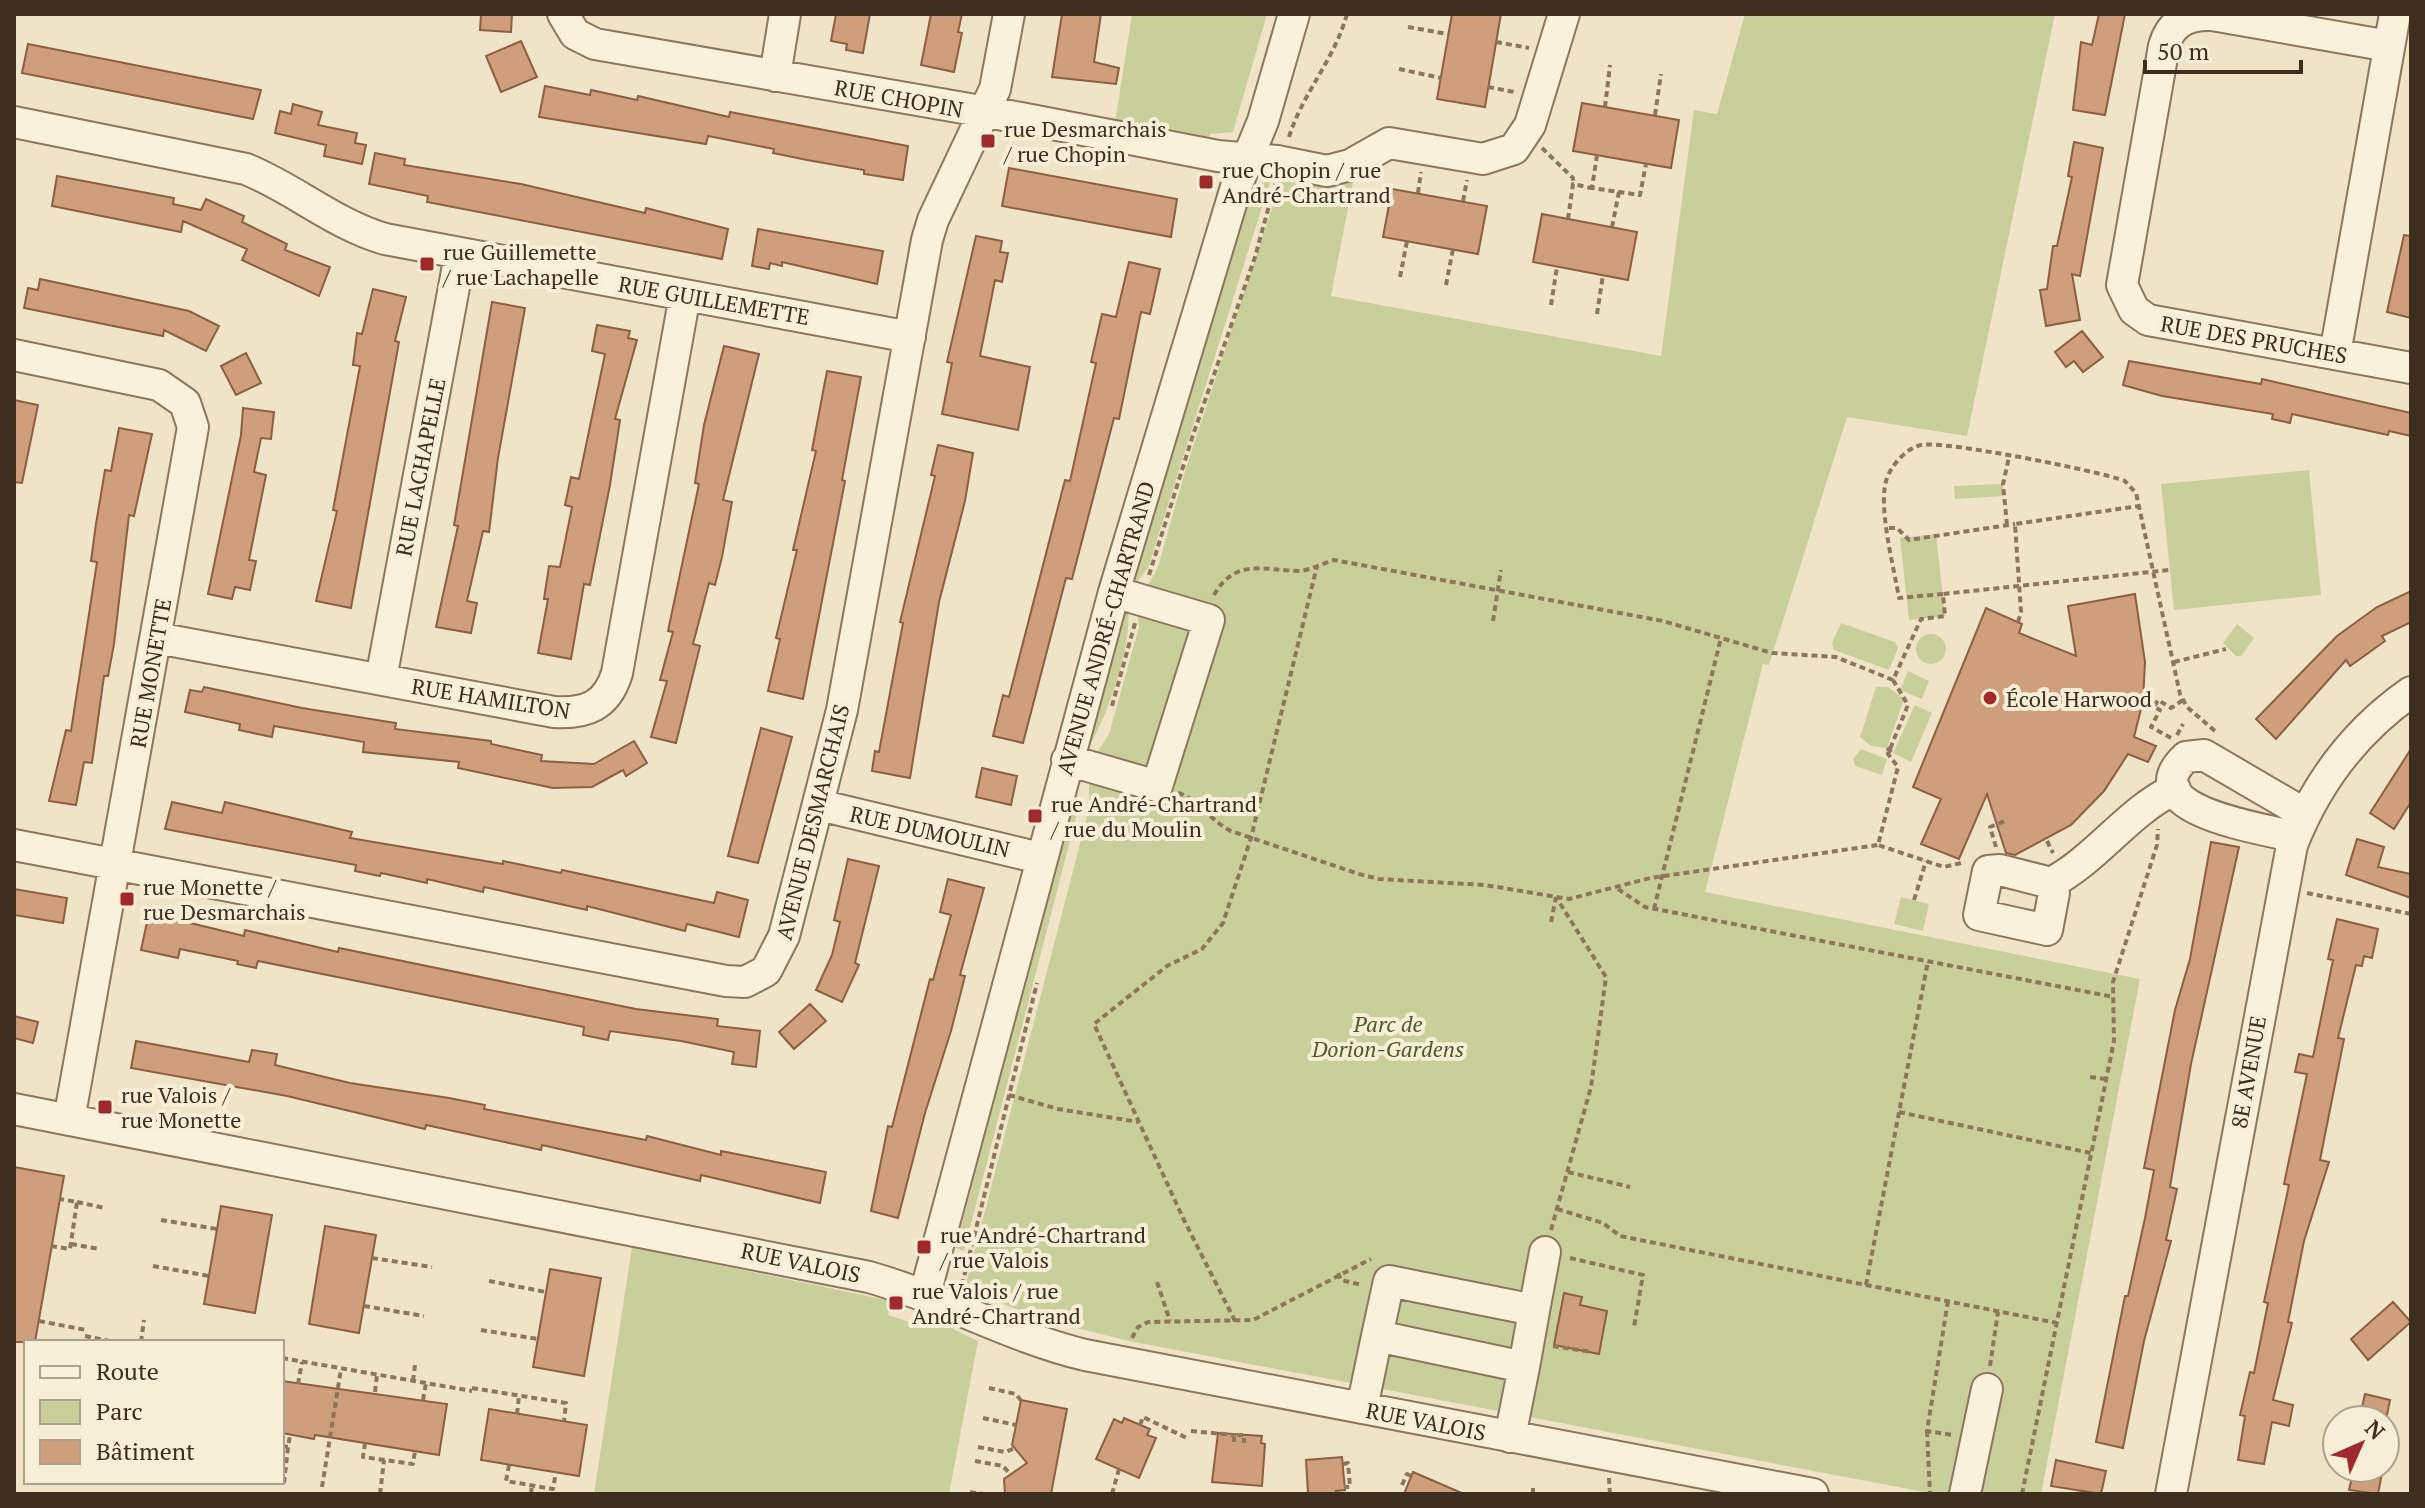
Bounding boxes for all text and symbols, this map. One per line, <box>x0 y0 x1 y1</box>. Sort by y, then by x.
scale bar <box>2145 24 2301 74</box>
text: 50 m <box>2157 35 2209 67</box>
street label: RUE CHOPIN <box>832 72 966 124</box>
place label: rue Desmarchais / rue Chopin <box>1003 114 1167 168</box>
marker: rue Desmarchais / rue Chopin <box>979 132 997 150</box>
place label: rue Chopin / rue André-Chartrand <box>1222 155 1391 209</box>
marker: rue Chopin / rue André-Chartrand <box>1197 173 1215 191</box>
place label: rue Guillemette / rue Lachapelle <box>442 237 599 291</box>
marker: rue Guillemette / rue Lachapelle <box>418 255 436 273</box>
street label: RUE GUILLEMETTE <box>616 269 812 331</box>
street label: RUE DES PRUCHES <box>2158 308 2350 370</box>
street label: RUE LACHAPELLE <box>389 375 451 559</box>
street label: AVENUE ANDRÉ-CHARTRAND <box>1049 478 1161 778</box>
street label: RUE MONETTE <box>123 596 177 750</box>
street label: RUE HAMILTON <box>410 671 572 725</box>
place label: École Harwood <box>2006 684 2152 713</box>
marker: École Harwood <box>1981 689 1999 707</box>
street label: AVENUE DESMARCHAIS <box>769 701 855 943</box>
place label: rue André-Chartrand / rue du Moulin <box>1050 789 1257 843</box>
street label: RUE DUMOULIN <box>847 798 1013 864</box>
marker: rue André-Chartrand / rue du Moulin <box>1026 807 1044 825</box>
place label: rue Monette / rue Desmarchais <box>143 872 306 926</box>
marker: rue Monette / rue Desmarchais <box>118 890 136 908</box>
park label: Parc de Dorion-Gardens <box>1311 1009 1464 1063</box>
street label: 8E AVENUE <box>2224 1013 2272 1131</box>
place label: rue Valois / rue Monette <box>121 1080 241 1134</box>
marker: rue Valois / rue Monette <box>96 1098 114 1116</box>
place label: rue André-Chartrand / rue Valois <box>939 1220 1146 1274</box>
street label: RUE VALOIS <box>739 1235 863 1289</box>
marker: rue André-Chartrand / rue Valois <box>915 1238 933 1256</box>
place label: rue Valois / rue André-Chartrand <box>912 1276 1081 1330</box>
marker: rue Valois / rue André-Chartrand <box>887 1294 905 1312</box>
legend <box>24 1340 284 1484</box>
text: Route <box>96 1355 159 1387</box>
text: Parc <box>96 1395 143 1427</box>
street label: RUE VALOIS <box>1364 1395 1488 1447</box>
north arrow <box>2321 1404 2401 1484</box>
text: N <box>2359 1413 2392 1446</box>
text: Bâtiment <box>96 1435 195 1467</box>

